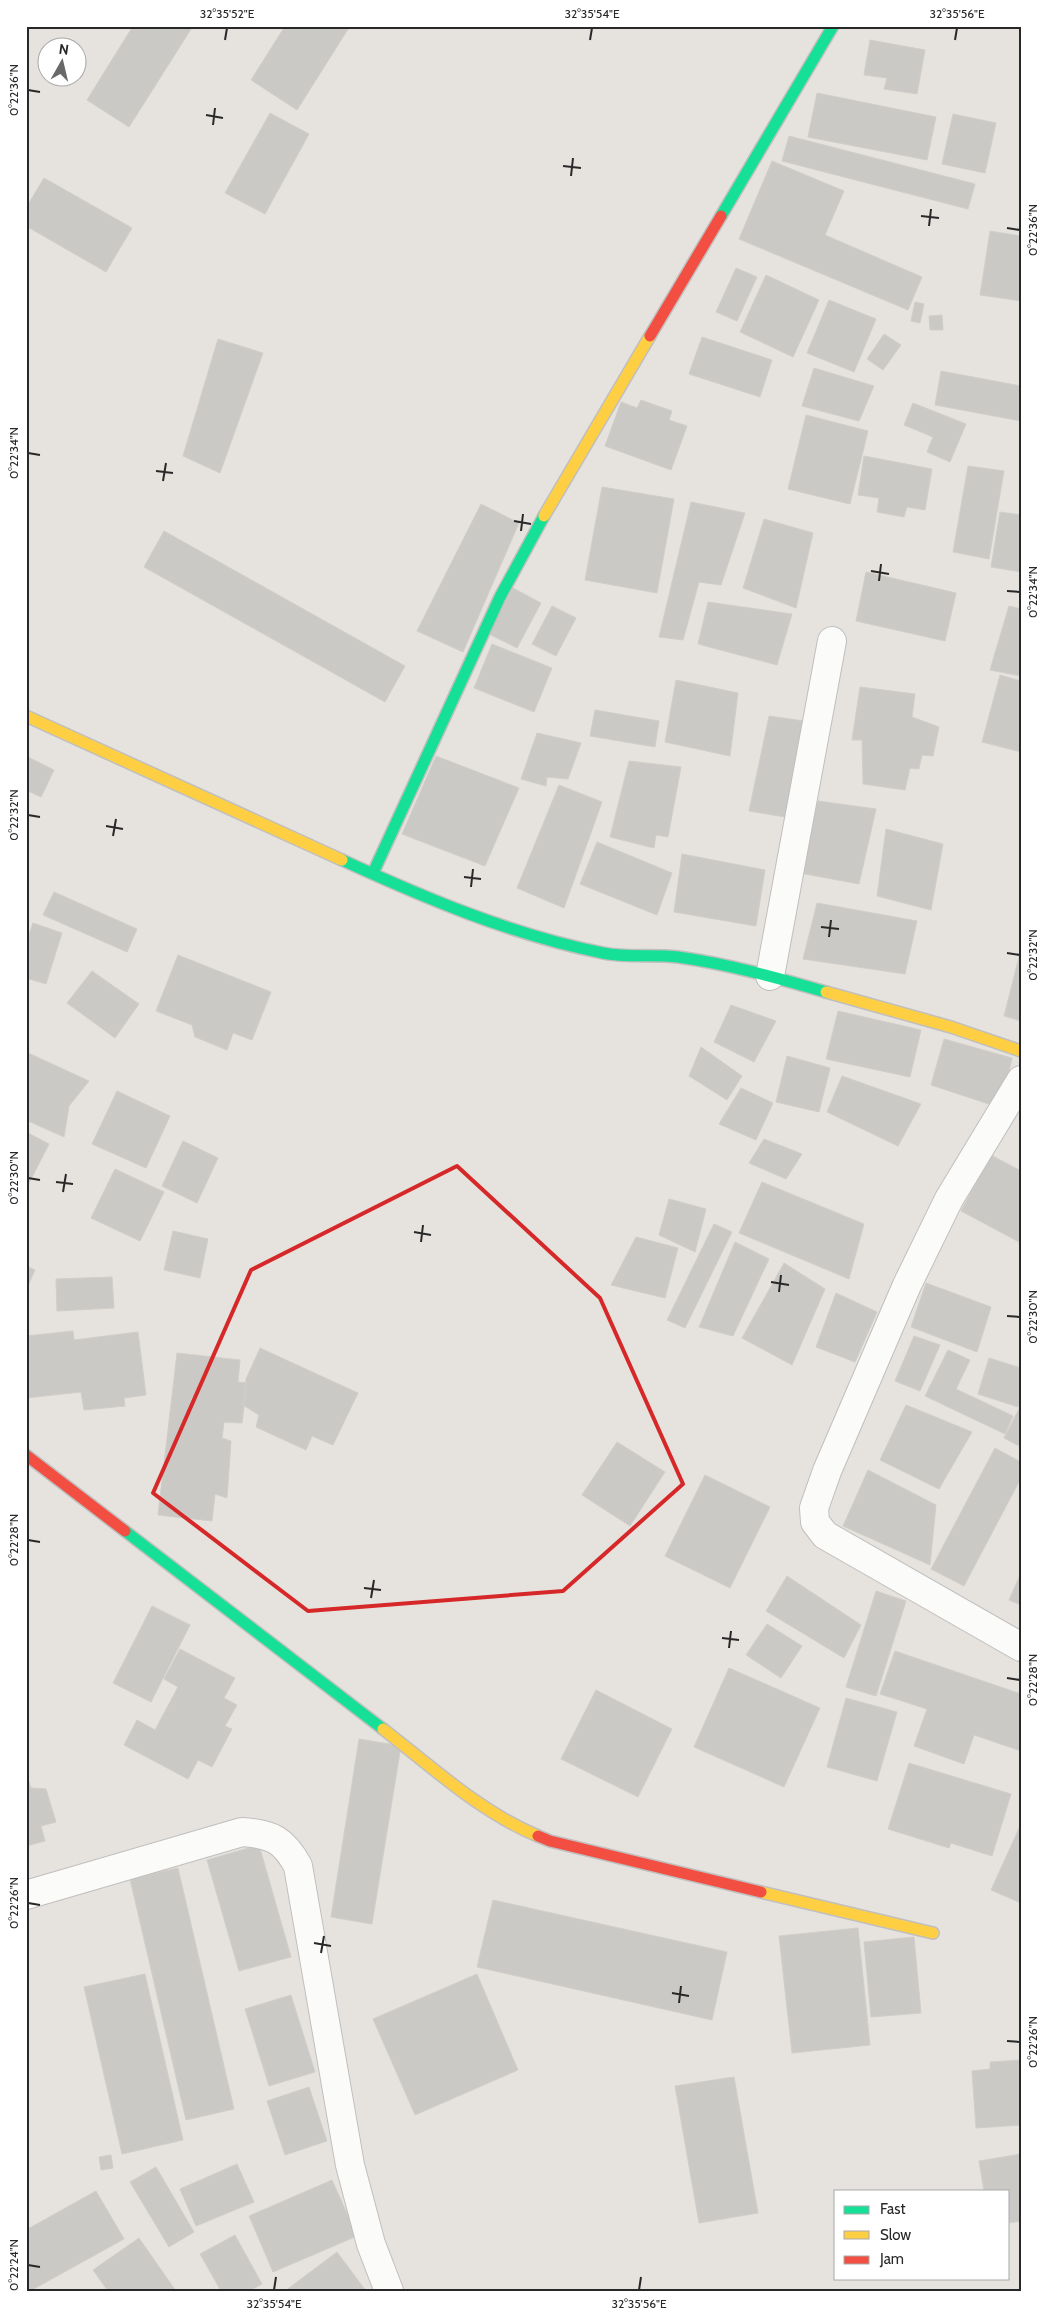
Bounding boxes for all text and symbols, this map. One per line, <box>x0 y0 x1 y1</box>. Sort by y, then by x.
text: 32°35'52"E <box>200 6 255 21</box>
text: 32°35'54"E <box>564 6 620 21</box>
text: 32°35'56"E <box>929 6 985 21</box>
north arrow <box>38 38 88 88</box>
text: N <box>58 40 70 59</box>
text: 0°22'36"N <box>6 64 21 116</box>
text: 0°22'36"N <box>1025 204 1040 256</box>
text: 0°22'34"N <box>6 427 21 479</box>
text: 0°22'34"N <box>1025 566 1040 618</box>
text: 0°22'32"N <box>6 789 21 841</box>
text: 0°22'32"N <box>1025 929 1040 981</box>
text: 0°22'30"N <box>6 1151 21 1205</box>
text: 0°22'30"N <box>1025 1290 1040 1344</box>
text: 0°22'28"N <box>6 1514 21 1566</box>
text: 0°22'28"N <box>1025 1654 1040 1706</box>
text: 0°22'26"N <box>6 1877 21 1929</box>
text: 0°22'26"N <box>1025 2016 1040 2068</box>
legend <box>834 2190 1010 2280</box>
text: Fast <box>880 2200 905 2218</box>
text: Slow <box>880 2226 911 2244</box>
text: 0°22'24"N <box>6 2239 21 2291</box>
text: Jam <box>879 2250 904 2268</box>
text: 32°35'54"E <box>246 2296 302 2311</box>
text: 32°35'56"E <box>611 2296 667 2311</box>

